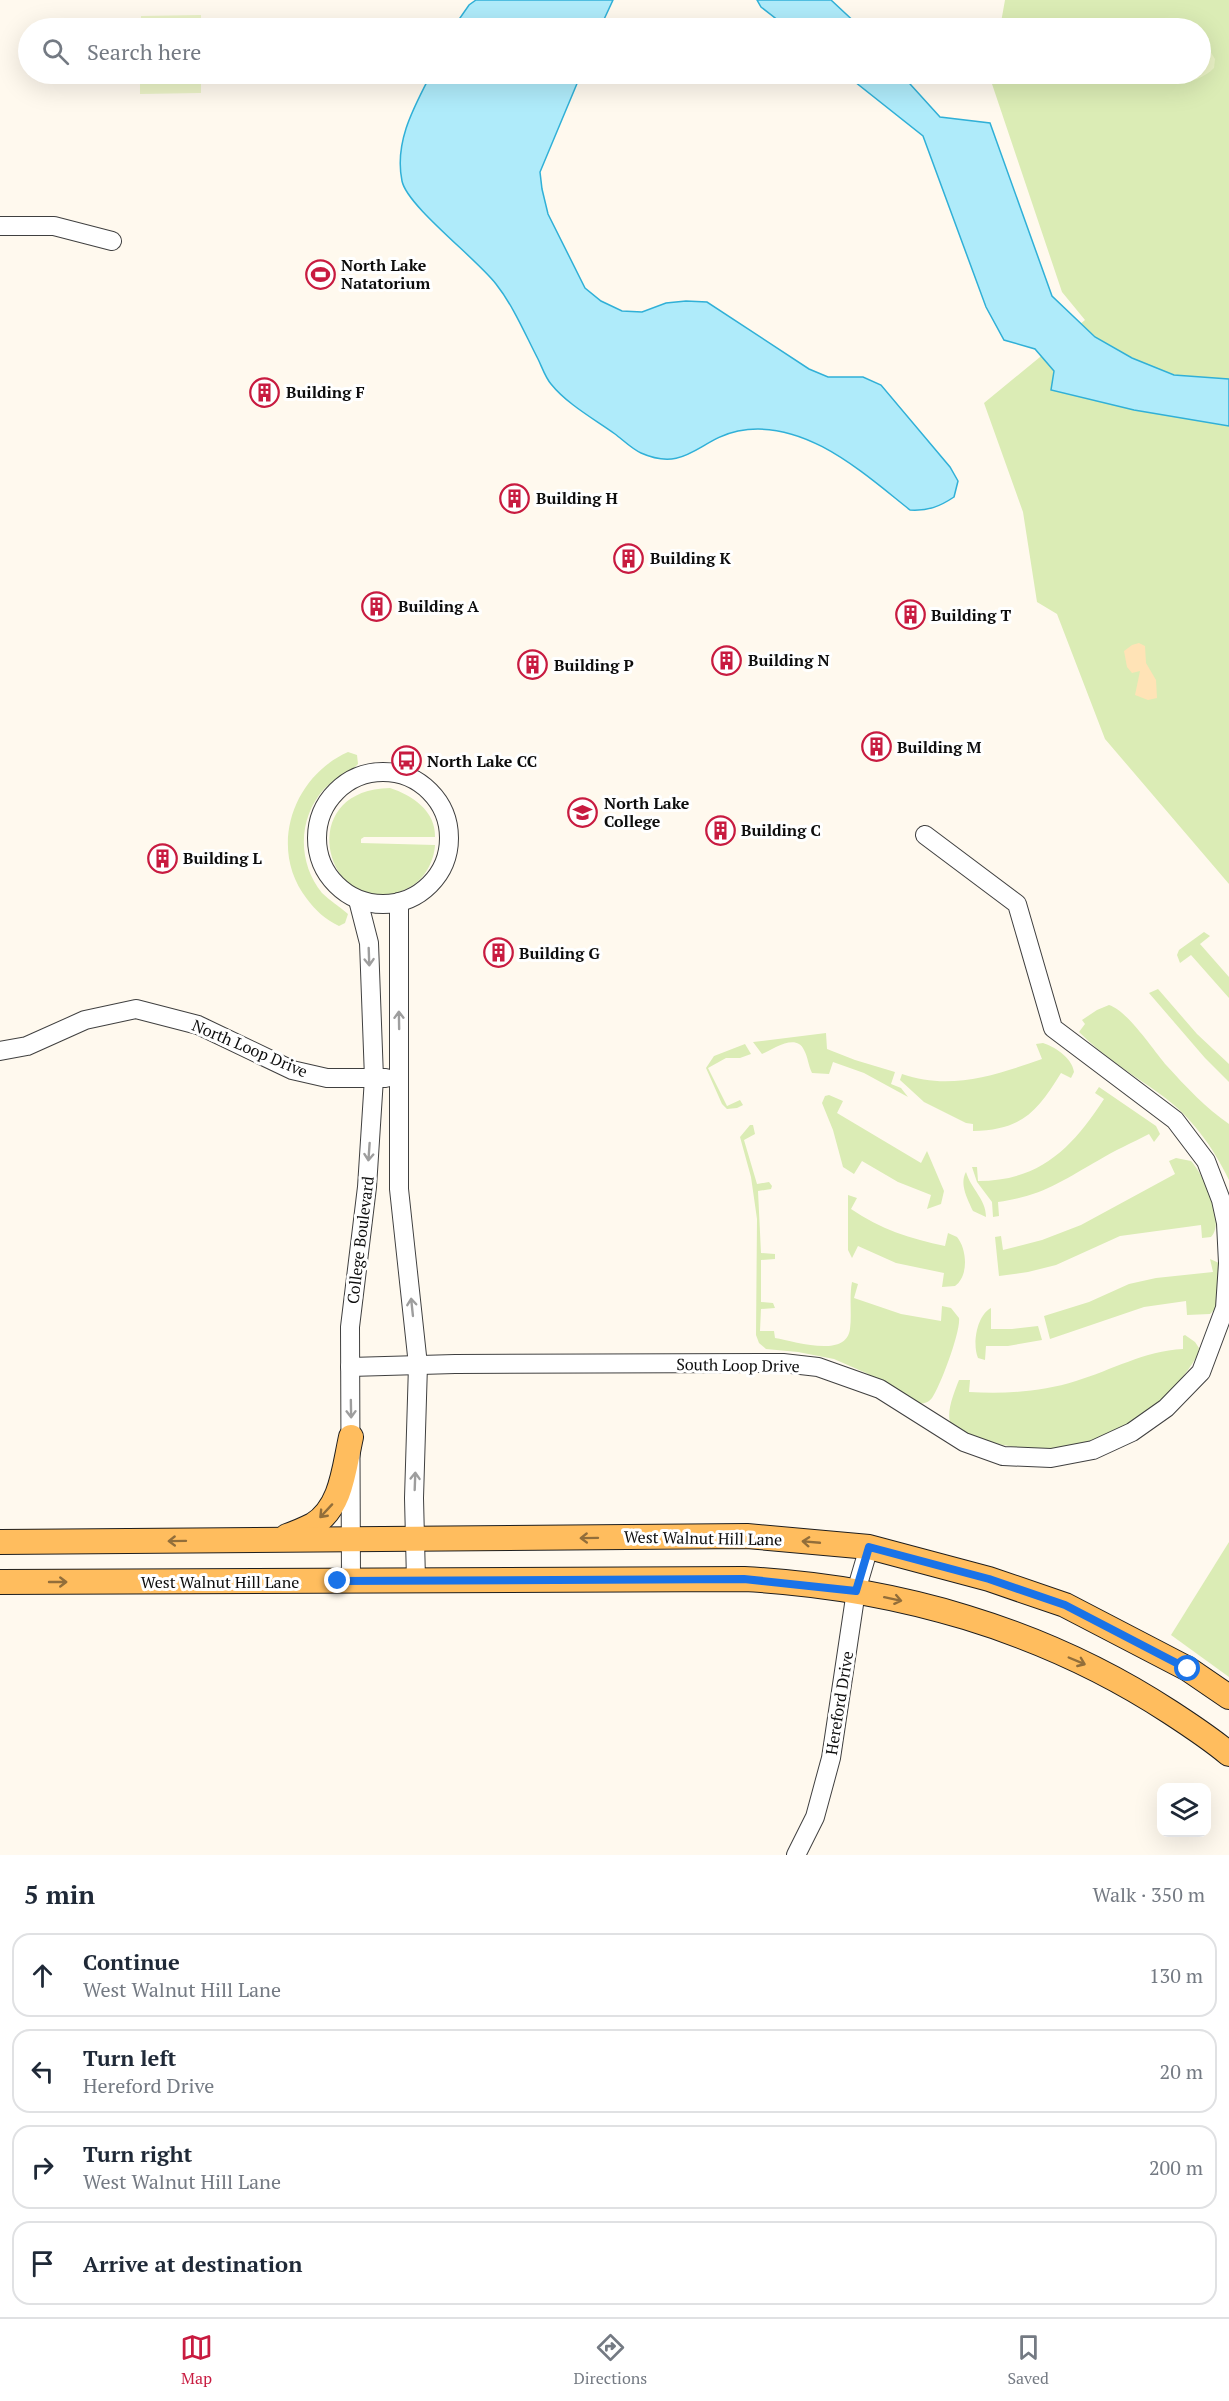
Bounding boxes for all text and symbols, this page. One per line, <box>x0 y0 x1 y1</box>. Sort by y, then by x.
search box <box>18 18 1211 84</box>
icon: search <box>39 35 72 68</box>
text: Search here <box>87 37 201 66</box>
place label: North Lake Natatorium <box>341 254 430 294</box>
sports icon: North Lake Natatorium <box>304 258 336 290</box>
building icon: Building F <box>249 376 281 408</box>
place label: Building F <box>286 381 365 403</box>
building icon: Building H <box>499 482 531 514</box>
place label: Building H <box>536 487 618 509</box>
building icon: Building K <box>613 542 645 574</box>
place label: Building K <box>650 547 732 569</box>
building icon: Building A <box>361 590 393 622</box>
place label: Building A <box>398 595 479 617</box>
building icon: Building T <box>894 599 926 631</box>
place label: Building T <box>931 604 1012 626</box>
building icon: Building N <box>711 644 743 676</box>
building icon: Building P <box>517 649 549 681</box>
place label: Building N <box>748 649 830 671</box>
place label: Building P <box>554 654 634 676</box>
building icon: Building M <box>860 731 892 763</box>
place label: Building M <box>897 736 982 758</box>
bus stop icon: North Lake CC <box>390 745 422 777</box>
place label: North Lake CC <box>427 750 537 772</box>
place label: North Lake College <box>604 792 690 832</box>
school or university icon: North Lake College <box>567 796 599 828</box>
building icon: Building C <box>704 814 736 846</box>
place label: Building C <box>741 819 821 841</box>
building icon: Building L <box>146 842 178 874</box>
place label: Building L <box>183 847 263 869</box>
building icon: Building G <box>482 937 514 969</box>
place label: Building G <box>519 942 601 964</box>
one-way arrow <box>364 946 375 966</box>
one-way arrow <box>393 1011 405 1031</box>
street label: North Loop Drive <box>189 1014 311 1082</box>
one-way arrow <box>364 1141 375 1161</box>
street label: College Boulevard <box>341 1175 379 1305</box>
one-way arrow <box>406 1298 417 1318</box>
street label: South Loop Drive <box>676 1353 800 1377</box>
one-way arrow <box>345 1398 357 1418</box>
one-way arrow <box>409 1472 421 1492</box>
one-way arrow <box>319 1504 333 1519</box>
street label: West Walnut Hill Lane <box>624 1526 782 1550</box>
one-way arrow <box>579 1532 599 1543</box>
one-way arrow <box>167 1535 187 1546</box>
one-way arrow <box>802 1536 821 1547</box>
route end <box>324 1567 350 1593</box>
street label: West Walnut Hill Lane <box>141 1571 299 1593</box>
one-way arrow <box>48 1576 68 1588</box>
one-way arrow <box>883 1594 902 1605</box>
street label: Hereford Drive <box>820 1649 858 1757</box>
one-way arrow <box>1068 1655 1086 1667</box>
route start <box>1174 1655 1200 1681</box>
map controls <box>1157 1783 1211 1837</box>
button: layers <box>1157 1783 1211 1837</box>
text: 5 min <box>24 1877 95 1911</box>
text: Walk · 350 m <box>1093 1881 1205 1908</box>
text: Continue <box>83 1947 180 1976</box>
icon: ahead <box>26 1959 59 1992</box>
text: 130 m <box>1149 1962 1203 1989</box>
text: West Walnut Hill Lane <box>83 1976 281 2003</box>
text: Turn left <box>83 2043 176 2072</box>
icon: left <box>26 2055 59 2088</box>
text: 20 m <box>1160 2058 1203 2085</box>
text: Hereford Drive <box>83 2072 214 2099</box>
text: Turn right <box>83 2139 192 2168</box>
icon: right <box>26 2151 59 2184</box>
text: 200 m <box>1149 2154 1203 2181</box>
text: West Walnut Hill Lane <box>83 2168 281 2195</box>
icon: arrive <box>26 2247 59 2280</box>
text: Arrive at destination <box>83 2249 302 2278</box>
tab: Map <box>180 2331 213 2389</box>
tab: Directions <box>573 2331 647 2389</box>
tab: Saved <box>1007 2331 1049 2389</box>

